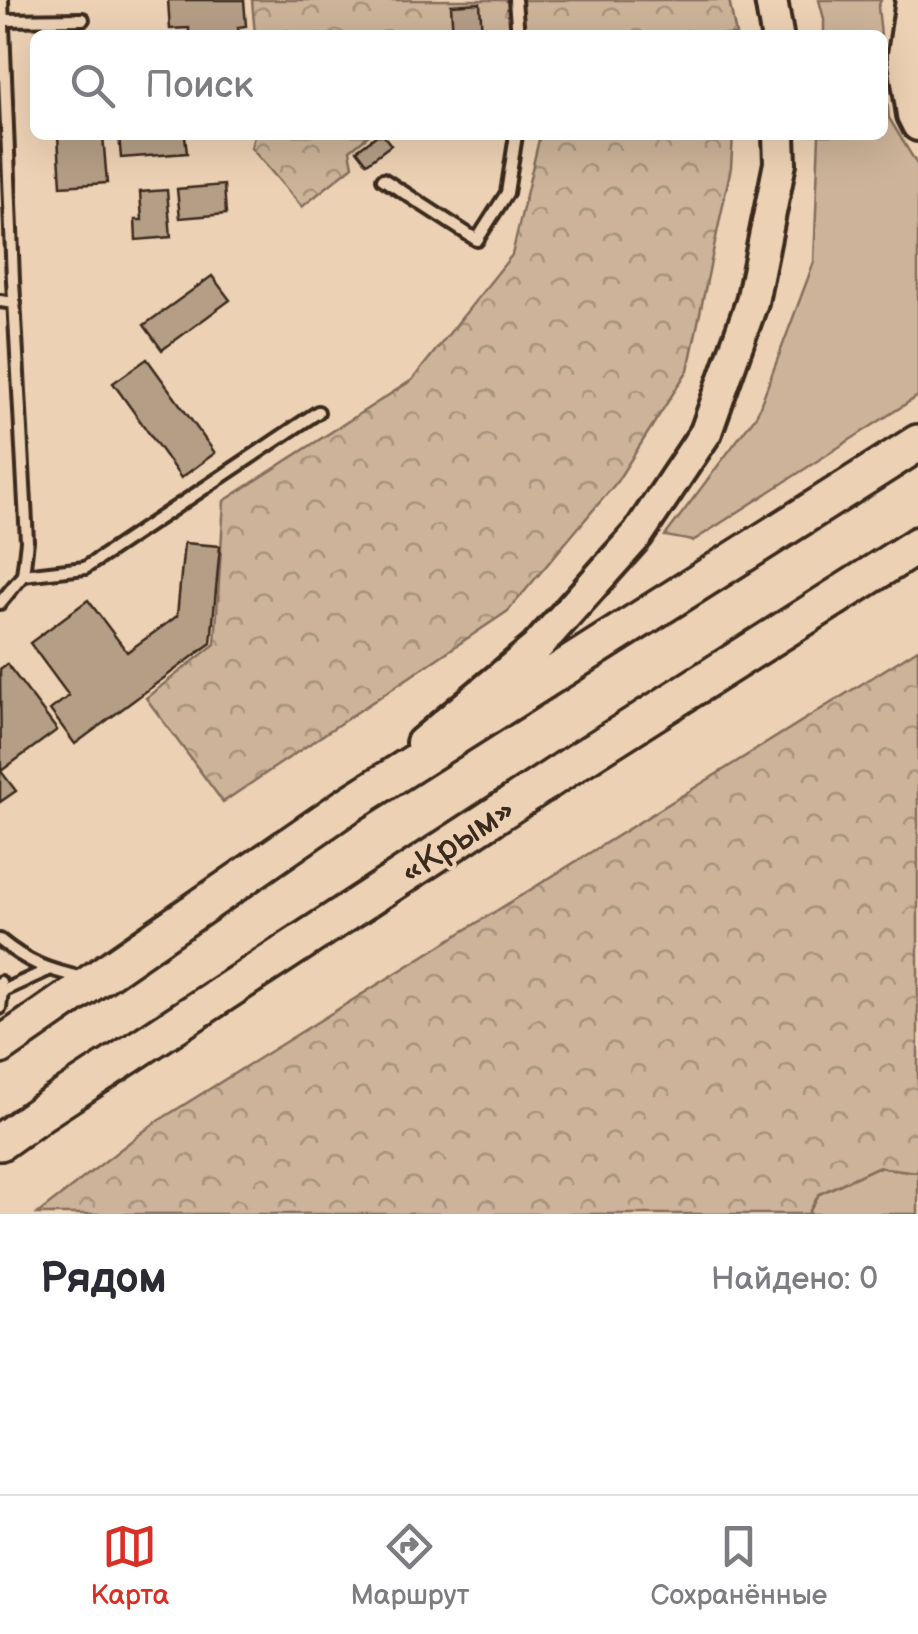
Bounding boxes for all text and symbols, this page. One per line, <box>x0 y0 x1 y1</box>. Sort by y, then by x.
search box <box>30 30 888 140</box>
icon: search <box>65 58 120 113</box>
text: Поиск <box>145 63 253 108</box>
street label: «Крым» <box>392 788 523 894</box>
text: Рядом <box>40 1254 167 1305</box>
text: Найдено: 0 <box>711 1260 878 1299</box>
tab: Карта <box>91 1519 169 1612</box>
tab: Маршрут <box>350 1519 469 1612</box>
tab: Сохранённые <box>651 1519 827 1612</box>

